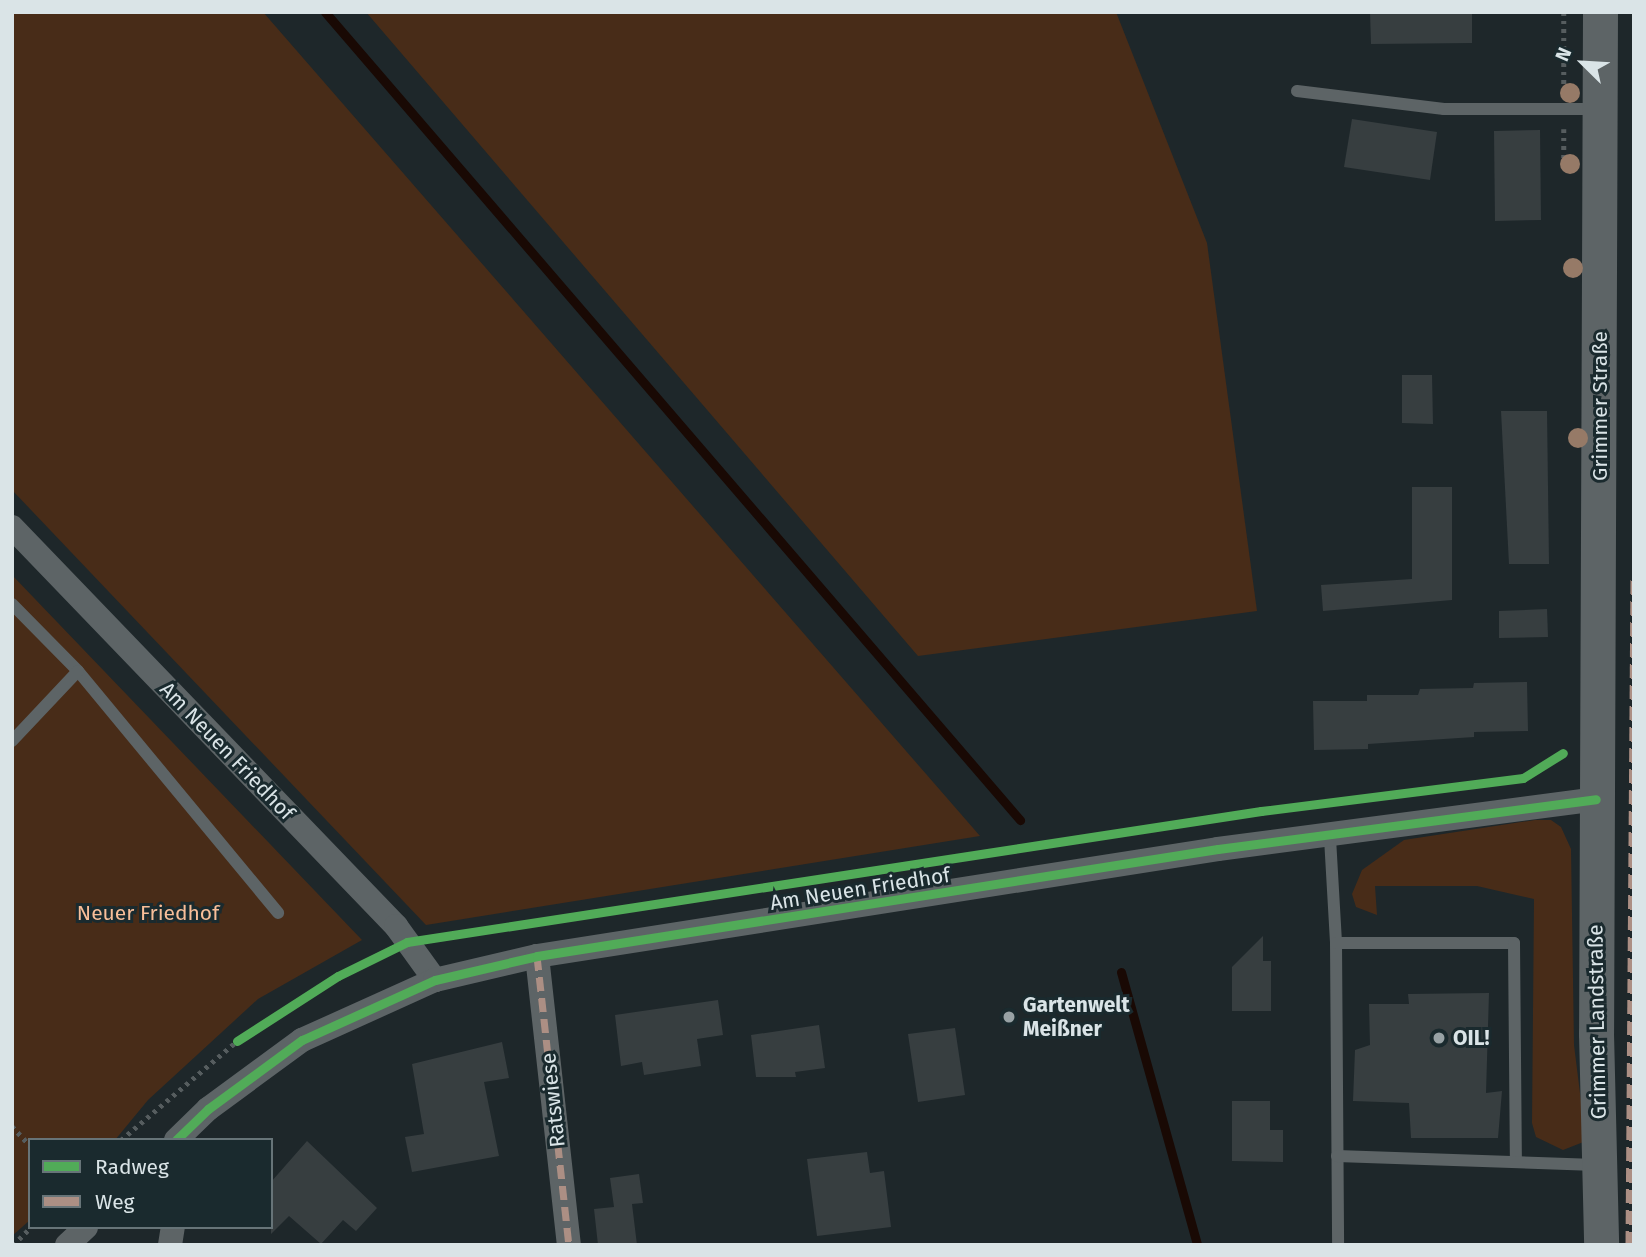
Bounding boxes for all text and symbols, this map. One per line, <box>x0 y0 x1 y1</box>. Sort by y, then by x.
north arrow <box>1548 28 1618 98</box>
text: N <box>1550 44 1576 65</box>
street label: Grimmer Straße <box>1587 331 1613 481</box>
street label: Am Neuen Friedhof <box>155 677 299 825</box>
street label: Am Neuen Friedhof <box>768 862 952 916</box>
park label: Neuer Friedhof <box>77 900 219 926</box>
street label: Grimmer Landstraße <box>1583 924 1611 1120</box>
place label: Gartenwelt Meißner <box>1023 992 1130 1042</box>
marker: Gartenwelt Meißner <box>1001 1009 1017 1025</box>
place label: OIL! <box>1453 1025 1489 1051</box>
marker: OIL! <box>1431 1030 1447 1046</box>
street label: Ratswiese <box>536 1052 570 1148</box>
legend <box>28 1138 273 1229</box>
text: Radweg <box>95 1154 169 1180</box>
text: Weg <box>95 1189 135 1215</box>

